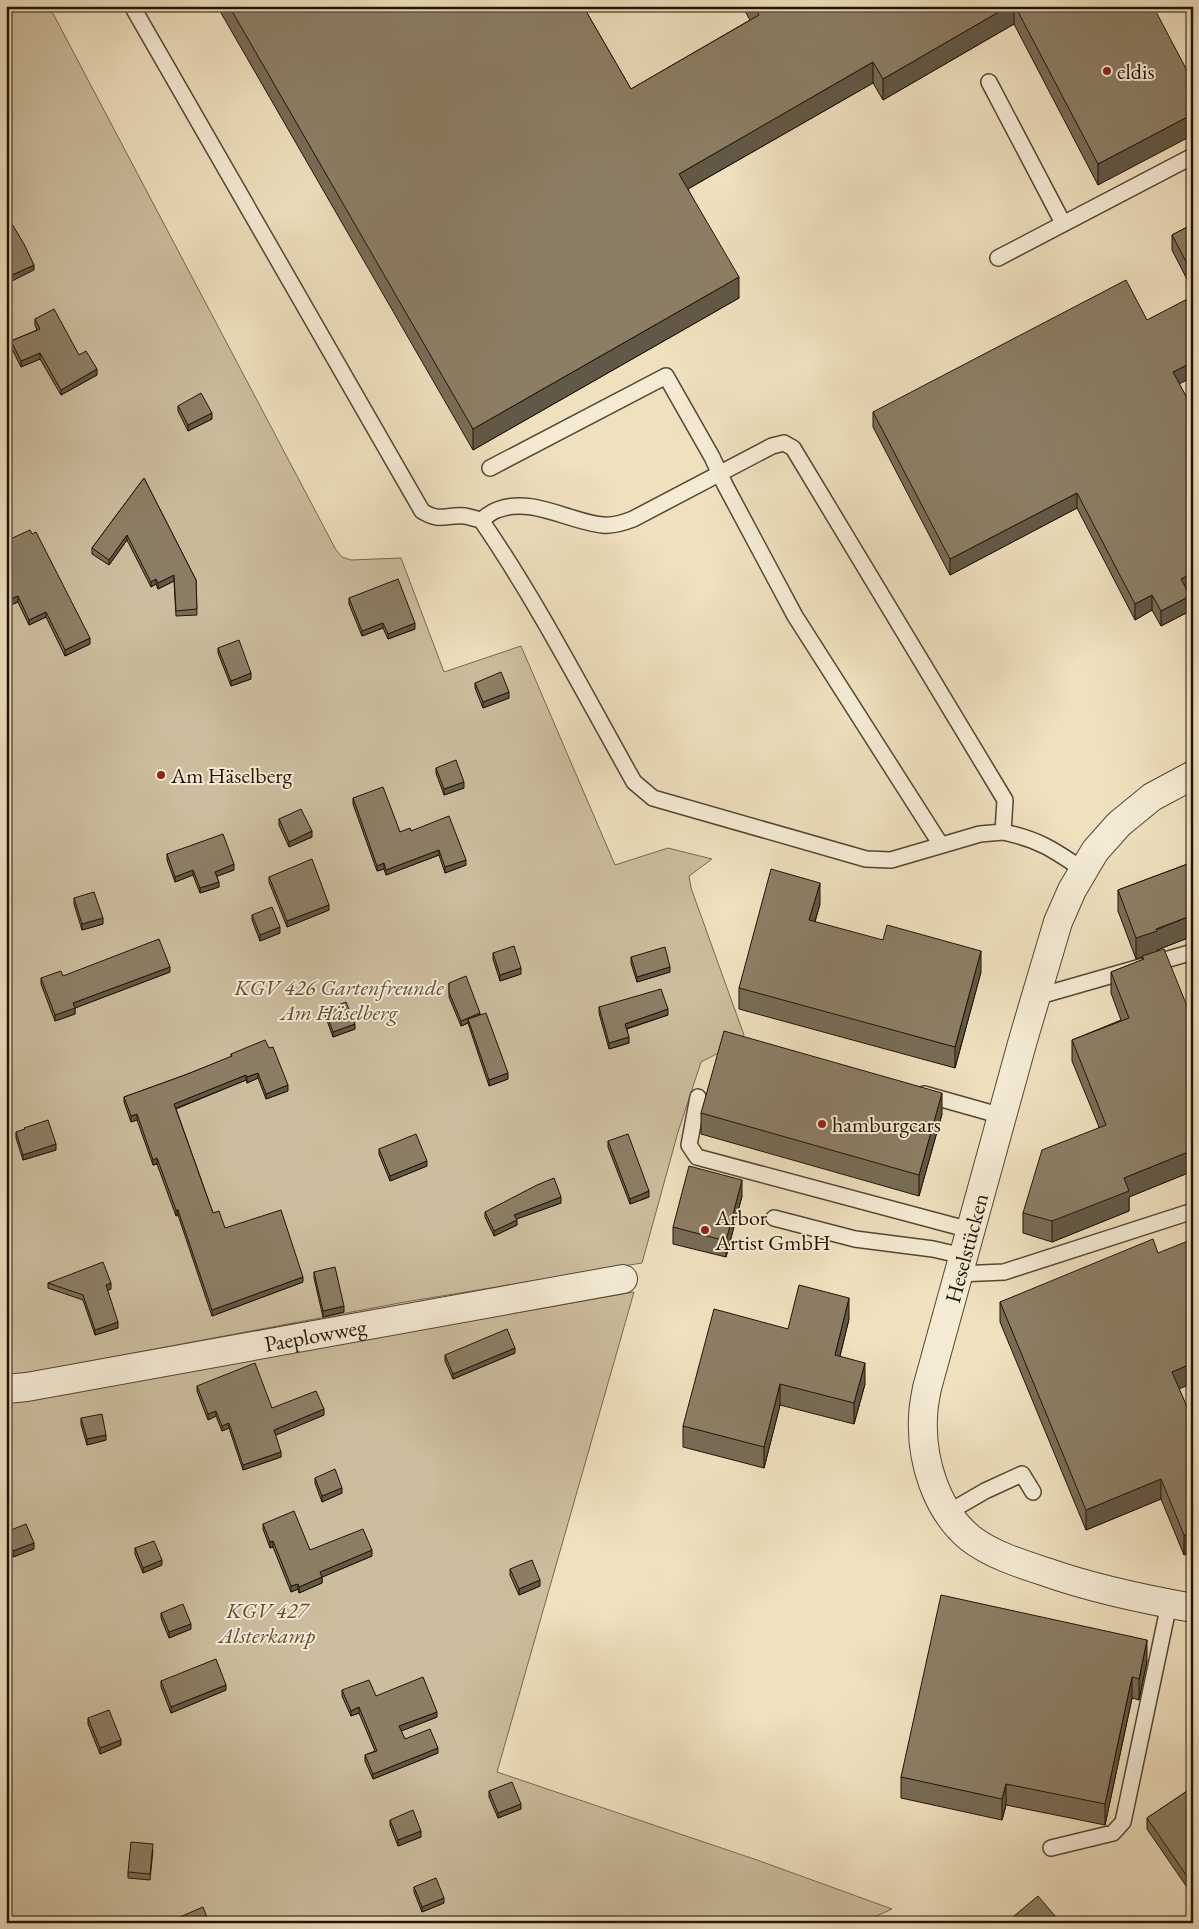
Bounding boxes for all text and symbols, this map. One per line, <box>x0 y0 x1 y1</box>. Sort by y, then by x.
place label: eldis <box>1117 57 1155 86</box>
marker: eldis <box>1101 65 1113 77</box>
place label: Am Häselberg <box>170 761 293 790</box>
marker: Am Häselberg <box>155 769 167 781</box>
park label: KGV 426 Gartenfreunde Am Häselberg <box>233 973 444 1027</box>
place label: hamburgcars <box>832 1110 941 1139</box>
marker: hamburgcars <box>816 1118 828 1130</box>
street label: Heselstücken <box>938 1190 995 1306</box>
place label: Arbor Artist GmbH <box>714 1203 831 1257</box>
marker: Arbor Artist GmbH <box>699 1224 711 1236</box>
street label: Paeplowweg <box>262 1312 369 1359</box>
park label: KGV 427 Alsterkamp <box>217 1596 316 1650</box>

